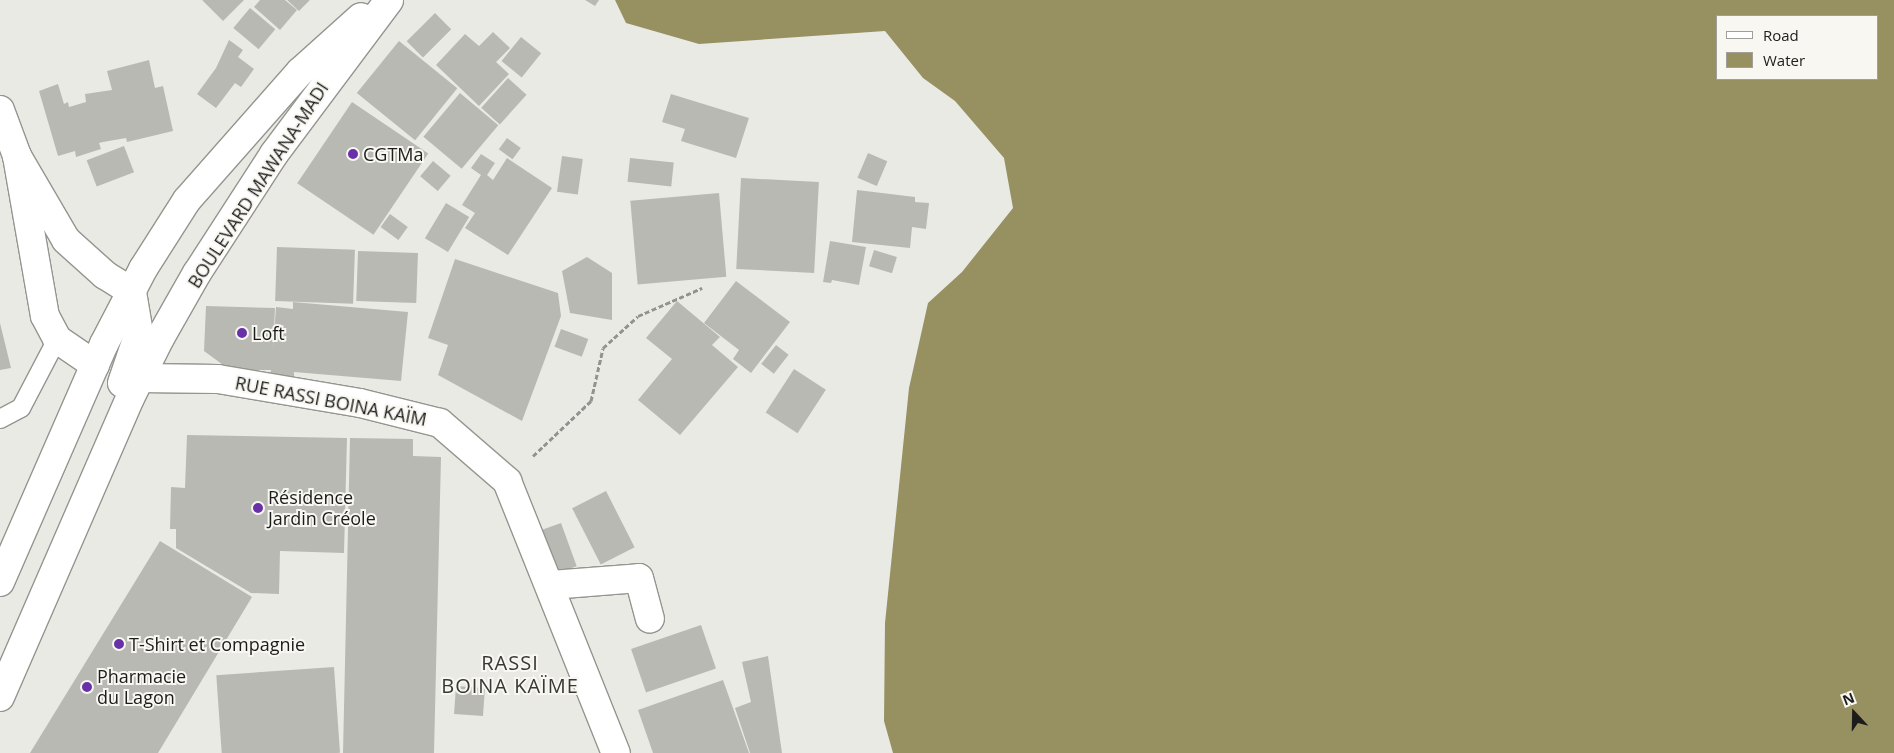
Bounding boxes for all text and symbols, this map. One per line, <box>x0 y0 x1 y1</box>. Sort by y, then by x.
legend <box>1716 15 1879 80</box>
text: Road <box>1763 25 1799 45</box>
text: Water <box>1763 50 1805 70</box>
street label: BOULEVARD MAWANA-MADI <box>183 78 333 292</box>
place label: CGTMa <box>363 143 424 165</box>
marker: CGTMa <box>347 148 359 160</box>
place label: Loft <box>252 322 285 344</box>
marker: Loft <box>236 327 248 339</box>
street label: RUE RASSI BOINA KAÏM <box>233 372 429 430</box>
place label: Résidence Jardin Créole <box>268 487 376 530</box>
marker: Résidence Jardin Créole <box>252 502 264 514</box>
place label: T-Shirt et Compagnie <box>129 633 305 655</box>
marker: T-Shirt et Compagnie <box>113 638 125 650</box>
district label: RASSI BOINA KAÏME <box>440 651 580 698</box>
place label: Pharmacie du Lagon <box>97 666 186 709</box>
marker: Pharmacie du Lagon <box>81 681 93 693</box>
north arrow <box>1829 688 1879 738</box>
text: N <box>1840 688 1857 709</box>

